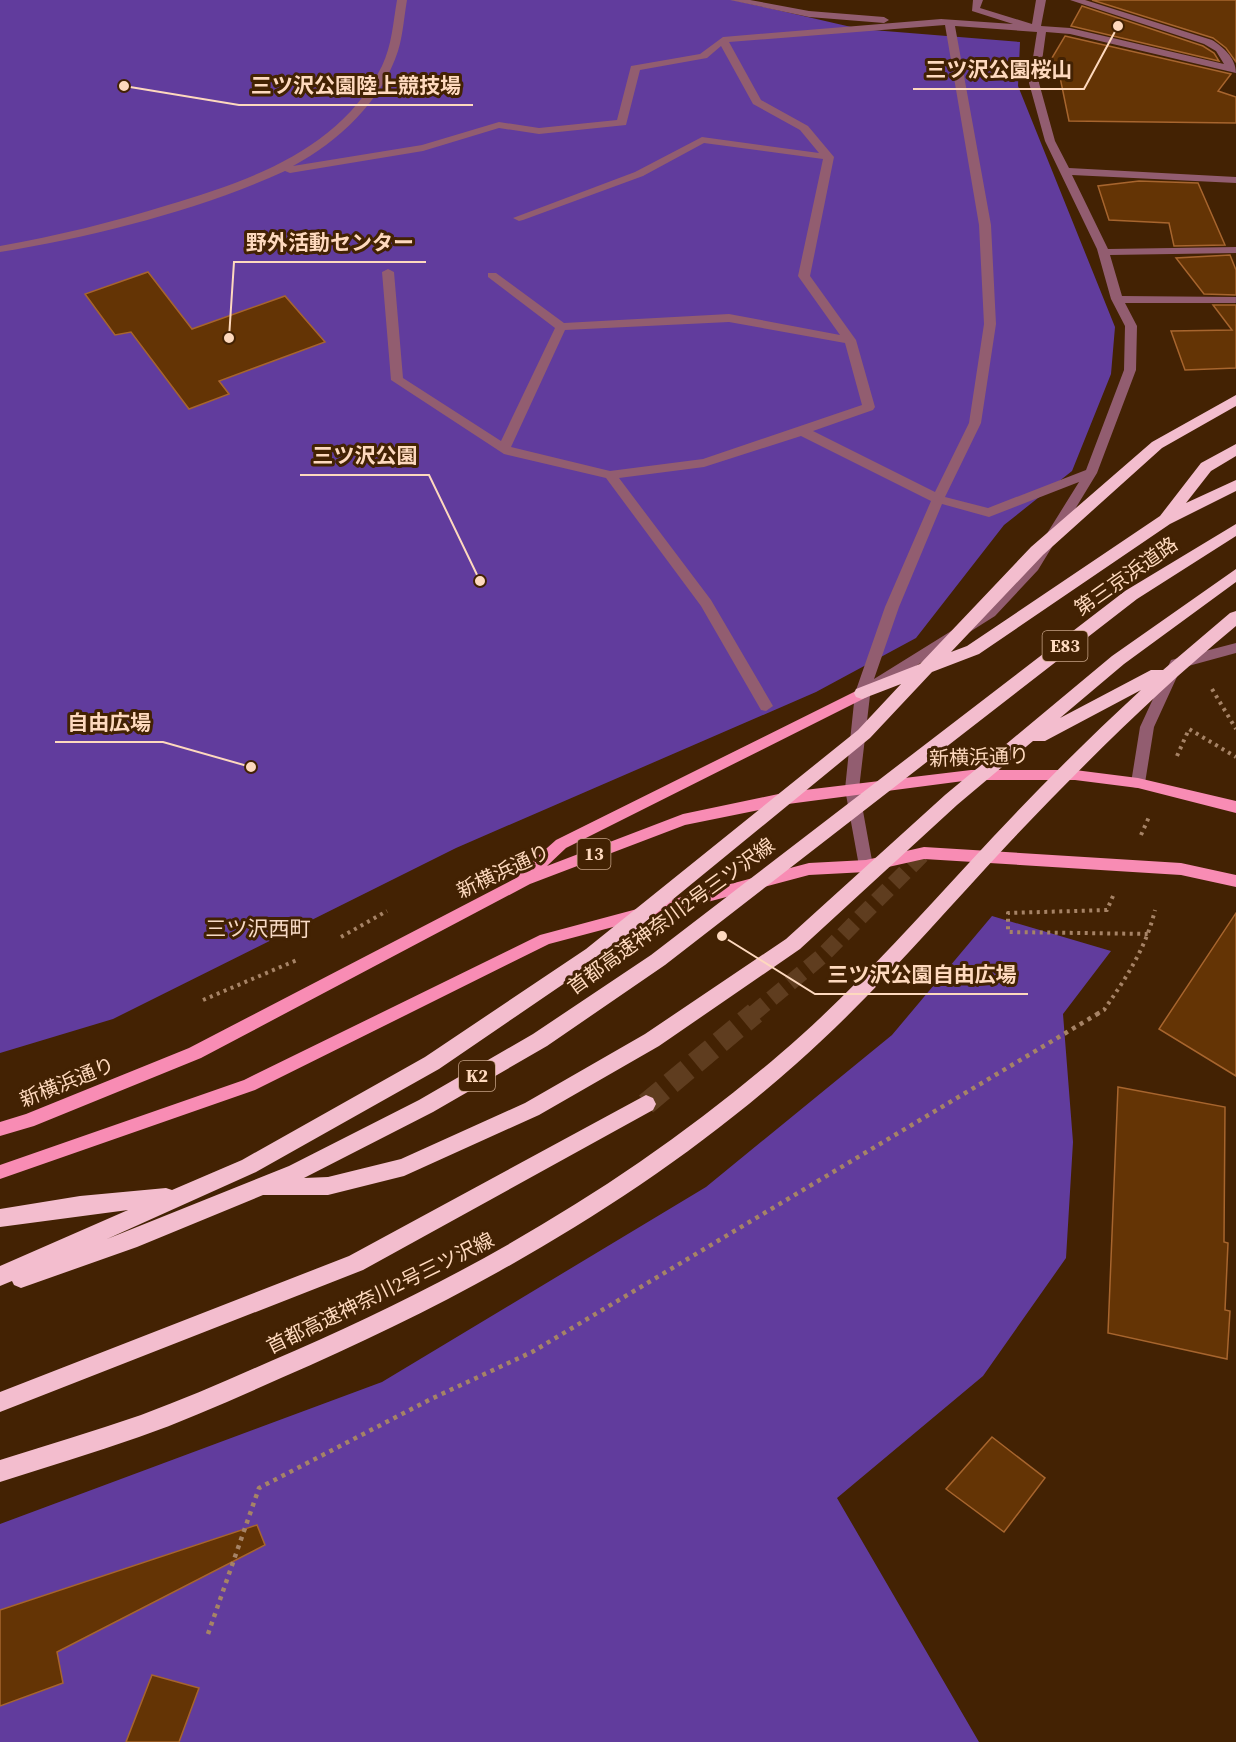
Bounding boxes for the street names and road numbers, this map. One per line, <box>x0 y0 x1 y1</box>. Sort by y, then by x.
street label: 第三京浜道路 <box>1069 530 1183 622</box>
road number: E83 <box>1042 631 1088 661</box>
street label: 新横浜通り <box>929 741 1029 773</box>
street label: 首都高速神奈川2号三ツ沢線 <box>562 831 780 1001</box>
street label: 新横浜通り <box>452 837 554 905</box>
road number: 13 <box>578 839 610 869</box>
street label: 新横浜通り <box>15 1050 119 1114</box>
road number: K2 <box>459 1061 495 1091</box>
street label: 首都高速神奈川2号三ツ沢線 <box>262 1226 498 1360</box>

